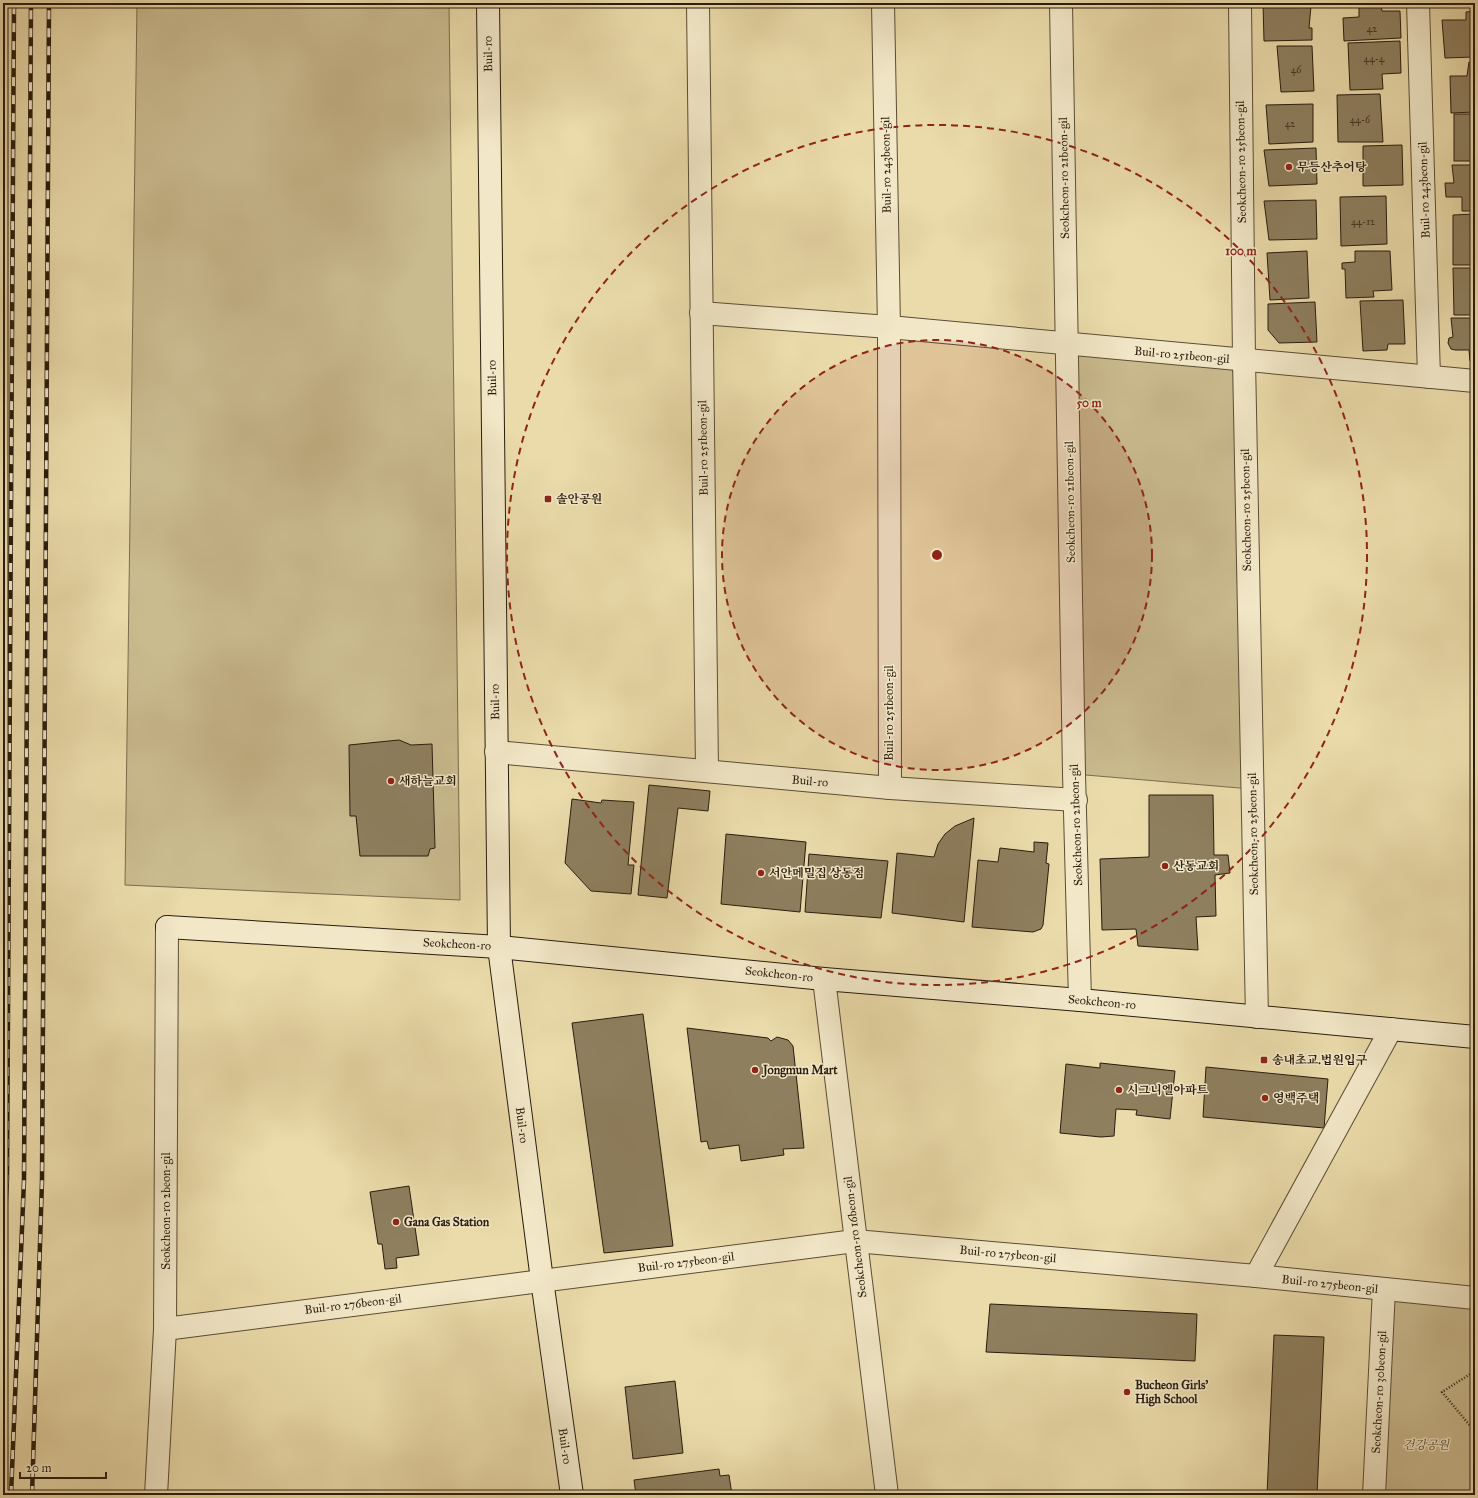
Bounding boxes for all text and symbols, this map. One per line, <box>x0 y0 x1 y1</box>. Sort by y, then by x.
house number: 42 <box>1367 23 1377 35</box>
street label: Buil-ro <box>481 36 495 72</box>
house number: 44-4 <box>1364 53 1385 65</box>
house number: 46 <box>1291 64 1302 76</box>
street label: Seokcheon-ro 25beon-gil <box>1233 100 1250 224</box>
house number: 44-6 <box>1350 114 1371 126</box>
street label: Buil-ro 243beon-gil <box>878 116 895 214</box>
street label: Seokcheon-ro 21beon-gil <box>1056 116 1073 239</box>
house number: 42 <box>1285 118 1295 130</box>
street label: Buil-ro 243beon-gil <box>1415 141 1434 239</box>
place label: 무등산추어탕 <box>1297 160 1367 174</box>
marker: 무등산추어탕 <box>1284 162 1294 172</box>
house number: 44-12 <box>1351 216 1375 228</box>
text: 100 m <box>1225 244 1258 258</box>
street label: Buil-ro 251beon-gil <box>1134 344 1231 367</box>
street label: Buil-ro <box>485 360 499 396</box>
text: 50 m <box>1076 396 1103 410</box>
street label: Buil-ro 251beon-gil <box>695 399 712 496</box>
street label: Seokcheon-ro 21beon-gil <box>1062 440 1079 563</box>
street label: Seokcheon-ro 25beon-gil <box>1238 448 1255 572</box>
place label: 솔안공원 <box>556 492 602 506</box>
marker: 솔안공원 <box>543 494 553 504</box>
centre of rings <box>930 548 944 562</box>
street label: Buil-ro 251beon-gil <box>882 664 897 761</box>
street label: Buil-ro <box>488 684 502 720</box>
street label: Seokcheon-ro 21beon-gil <box>1067 763 1086 886</box>
street label: Buil-ro <box>791 772 829 790</box>
street label: Seokcheon-ro 25beon-gil <box>1245 772 1262 896</box>
place label: 새하늘교회 <box>399 774 457 788</box>
marker: 새하늘교회 <box>386 776 396 786</box>
place label: 산동교회 <box>1173 859 1219 873</box>
marker: 산동교회 <box>1160 861 1170 871</box>
place label: 서안메밀집 상동점 <box>769 866 864 880</box>
marker: 서안메밀집 상동점 <box>756 868 766 878</box>
street label: Seokcheon-ro <box>423 935 491 953</box>
street label: Seokcheon-ro <box>744 963 814 985</box>
street label: Seokcheon-ro <box>1067 992 1137 1012</box>
place label: 송내초교.법원입구 <box>1272 1053 1368 1067</box>
marker: 송내초교.법원입구 <box>1259 1055 1269 1065</box>
place label: Jongmun Mart <box>761 1063 838 1078</box>
marker: Jongmun Mart <box>750 1065 760 1075</box>
place label: 시그니엘아파트 <box>1127 1083 1209 1097</box>
marker: 시그니엘아파트 <box>1114 1085 1124 1095</box>
place label: 영백주택 <box>1273 1091 1319 1105</box>
marker: 영백주택 <box>1260 1093 1270 1103</box>
street label: Buil-ro <box>513 1106 531 1144</box>
street label: Seokcheon-ro 2beon-gil <box>159 1152 174 1270</box>
street label: Seokcheon-ro 16beon-gil <box>841 1175 870 1299</box>
place label: Gana Gas Station <box>404 1215 490 1229</box>
marker: Gana Gas Station <box>391 1217 401 1227</box>
street label: Buil-ro 275beon-gil <box>959 1243 1058 1266</box>
street label: Buil-ro 275beon-gil <box>637 1249 736 1276</box>
street label: Buil-ro 275beon-gil <box>1281 1272 1380 1297</box>
street label: Buil-ro 276beon-gil <box>304 1291 403 1318</box>
street label: Seokcheon-ro 30beon-gil <box>1369 1329 1390 1454</box>
place label: Bucheon Girls' High School <box>1135 1378 1208 1407</box>
marker: Bucheon Girls' High School <box>1122 1387 1132 1397</box>
street label: Buil-ro <box>556 1427 574 1465</box>
park label: 건강공원 <box>1403 1438 1451 1452</box>
scale bar <box>20 1454 106 1480</box>
text: 20 m <box>26 1461 52 1475</box>

